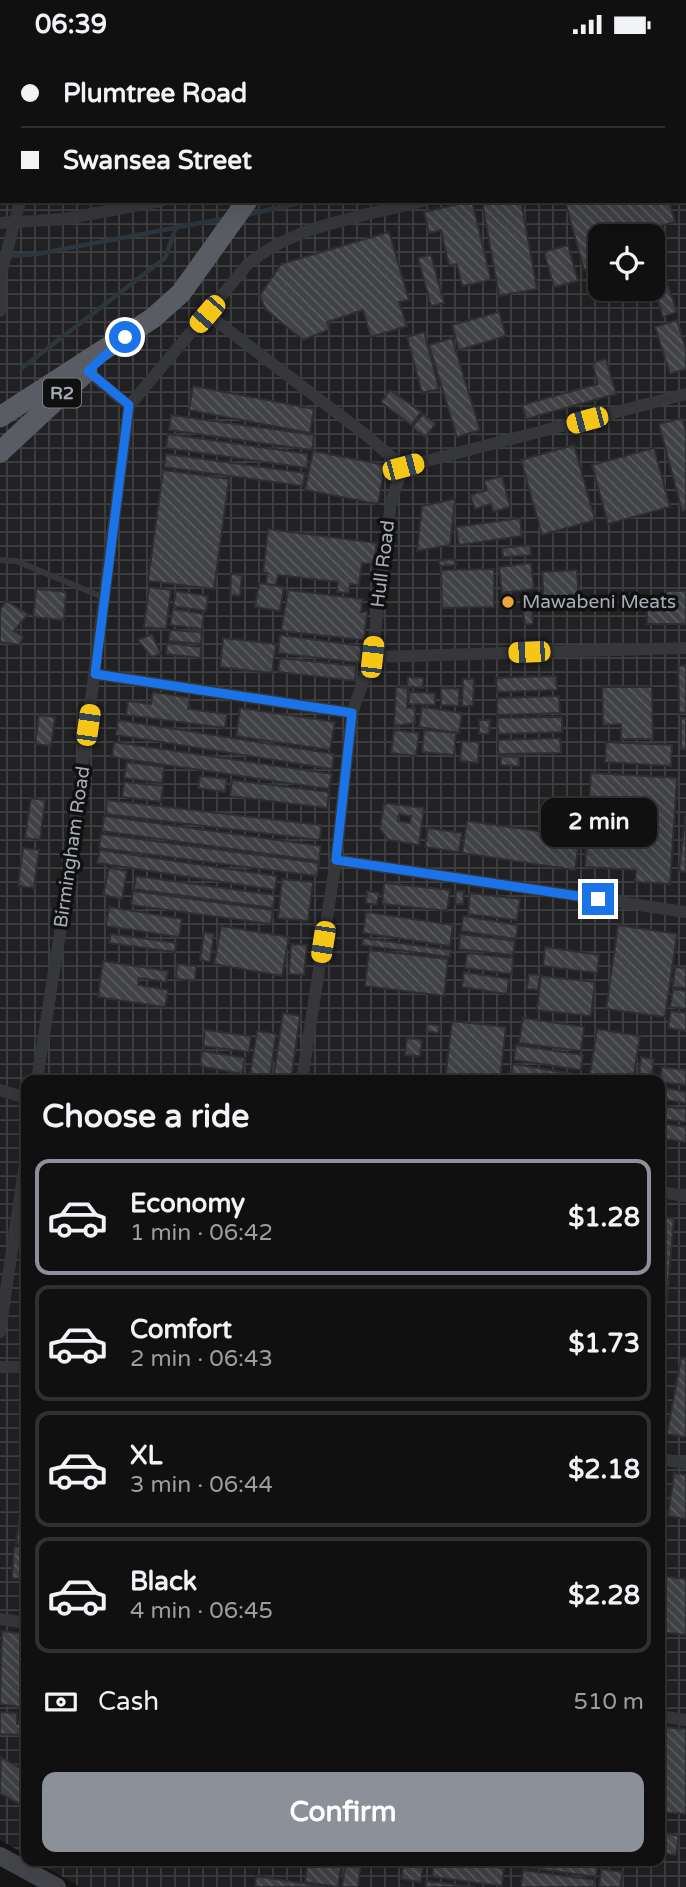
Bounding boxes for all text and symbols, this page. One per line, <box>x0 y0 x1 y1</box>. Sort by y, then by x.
text: 06:39 <box>35 9 107 40</box>
text: Plumtree Road <box>63 78 247 109</box>
text: Swansea Street <box>63 145 252 176</box>
map controls <box>588 224 665 301</box>
button: locate <box>588 224 665 301</box>
car <box>186 291 229 337</box>
route start <box>109 321 141 353</box>
road number: R2 <box>43 379 81 407</box>
car <box>564 404 611 436</box>
car <box>380 451 427 483</box>
street label: Hull Road <box>367 519 399 609</box>
place label: Mawabeni Meats <box>522 591 676 613</box>
marker: Mawabeni Meats <box>500 594 516 610</box>
car <box>360 635 385 679</box>
car <box>508 641 551 663</box>
car <box>75 703 102 747</box>
street label: Birmingham Road <box>50 765 94 929</box>
callout: 2 min <box>540 797 656 847</box>
text: 2 min <box>568 808 630 836</box>
route end <box>582 883 614 915</box>
car <box>310 920 337 964</box>
text: Choose a ride <box>42 1098 249 1136</box>
icon: car <box>46 1186 109 1249</box>
text: Economy <box>130 1188 245 1219</box>
text: $1.28 <box>568 1202 640 1233</box>
text: 1 min · 06:42 <box>130 1219 273 1247</box>
icon: car <box>46 1312 109 1375</box>
text: Comfort <box>130 1314 232 1345</box>
text: $1.73 <box>568 1328 640 1359</box>
text: 2 min · 06:43 <box>130 1345 273 1373</box>
icon: car <box>46 1438 109 1501</box>
text: XL <box>130 1440 162 1471</box>
text: $2.18 <box>568 1454 640 1485</box>
text: 3 min · 06:44 <box>130 1471 273 1499</box>
icon: car <box>46 1564 109 1627</box>
text: Black <box>130 1566 197 1597</box>
text: $2.28 <box>568 1580 640 1611</box>
text: 4 min · 06:45 <box>130 1597 273 1625</box>
icon: cash <box>42 1683 80 1721</box>
text: Cash <box>98 1686 159 1717</box>
text: 510 m <box>574 1688 644 1716</box>
button: Confirm <box>42 1772 644 1852</box>

